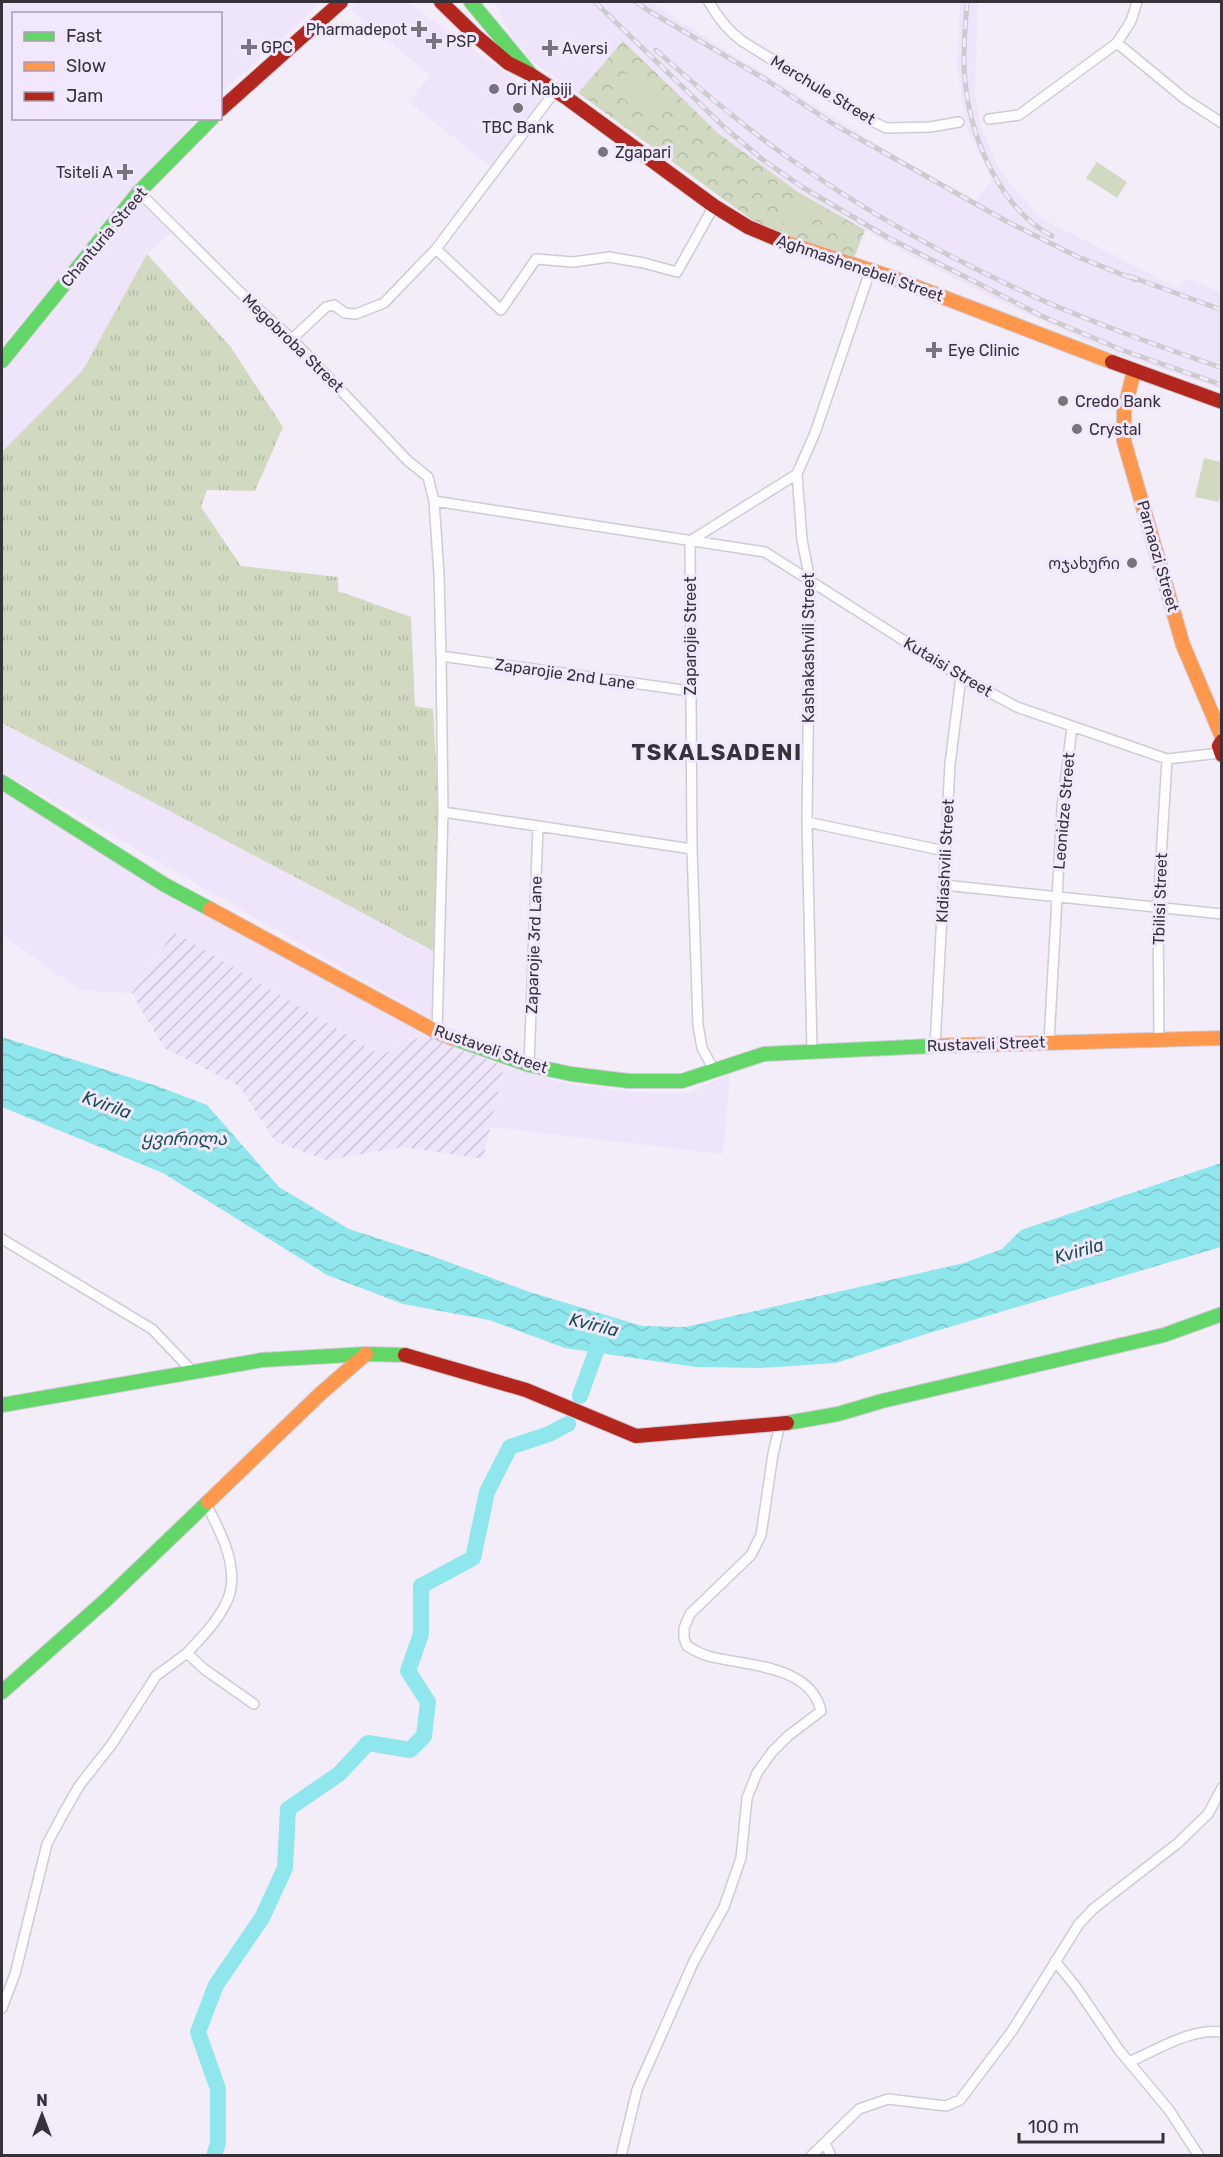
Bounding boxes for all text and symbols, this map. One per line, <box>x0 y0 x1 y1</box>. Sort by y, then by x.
legend <box>12 12 222 120</box>
place label: Pharmadepot <box>306 20 407 39</box>
marker: Pharmadepot <box>412 22 426 36</box>
text: Fast <box>66 25 102 47</box>
place label: PSP <box>446 32 477 51</box>
marker: PSP <box>427 34 441 48</box>
place label: GPC <box>261 38 293 57</box>
place label: Aversi <box>562 39 608 58</box>
marker: GPC <box>242 40 256 54</box>
marker: Aversi <box>543 41 557 55</box>
street label: Merchule Street <box>767 51 879 129</box>
text: Slow <box>66 55 106 77</box>
place label: Ori Nabiji <box>506 80 572 99</box>
marker: Ori Nabiji <box>487 82 501 96</box>
text: Jam <box>66 85 103 107</box>
marker: TBC Bank <box>511 101 525 115</box>
place label: TBC Bank <box>482 118 555 137</box>
place label: Zgapari <box>615 143 671 162</box>
marker: Zgapari <box>596 145 610 159</box>
place label: Tsiteli A <box>56 163 113 182</box>
marker: Tsiteli A <box>118 165 132 179</box>
street label: Chanturia Street <box>57 184 151 290</box>
street label: Aghmashenebeli Street <box>774 231 946 305</box>
street label: Megobroba Street <box>238 290 348 396</box>
marker: Eye Clinic <box>925 341 943 359</box>
place label: Eye Clinic <box>948 341 1020 360</box>
place label: Credo Bank <box>1075 392 1161 411</box>
marker: Credo Bank <box>1056 394 1070 408</box>
place label: Crystal <box>1089 420 1141 439</box>
marker: Crystal <box>1070 422 1084 436</box>
street label: Parnaozi Street <box>1133 498 1183 614</box>
place label: ოჯახური <box>1048 554 1120 573</box>
marker: ოჯახური <box>1125 556 1139 570</box>
street label: Kashakashvili Street <box>799 573 818 723</box>
street label: Zaparojie Street <box>681 577 700 695</box>
street label: Kutaisi Street <box>900 633 996 701</box>
street label: Zaparojie 2nd Lane <box>493 655 637 693</box>
district label: TSKALSADENI <box>631 739 803 766</box>
street label: Leonidze Street <box>1049 752 1079 870</box>
street label: Kldiashvili Street <box>932 799 958 923</box>
street label: Tbilisi Street <box>1149 853 1171 945</box>
street label: Zaparojie 3rd Lane <box>522 876 546 1014</box>
street label: Rustaveli Street <box>432 1021 550 1077</box>
street label: Rustaveli Street <box>926 1032 1046 1056</box>
water label: Kvirila <box>80 1086 135 1124</box>
water label: ყვირილა <box>141 1128 227 1150</box>
water label: Kvirila <box>1052 1233 1107 1269</box>
water label: Kvirila <box>567 1308 621 1342</box>
north arrow <box>12 2085 72 2145</box>
text: N <box>36 2091 48 2110</box>
scale bar <box>1019 2106 1163 2144</box>
text: 100 m <box>1028 2116 1079 2138</box>

